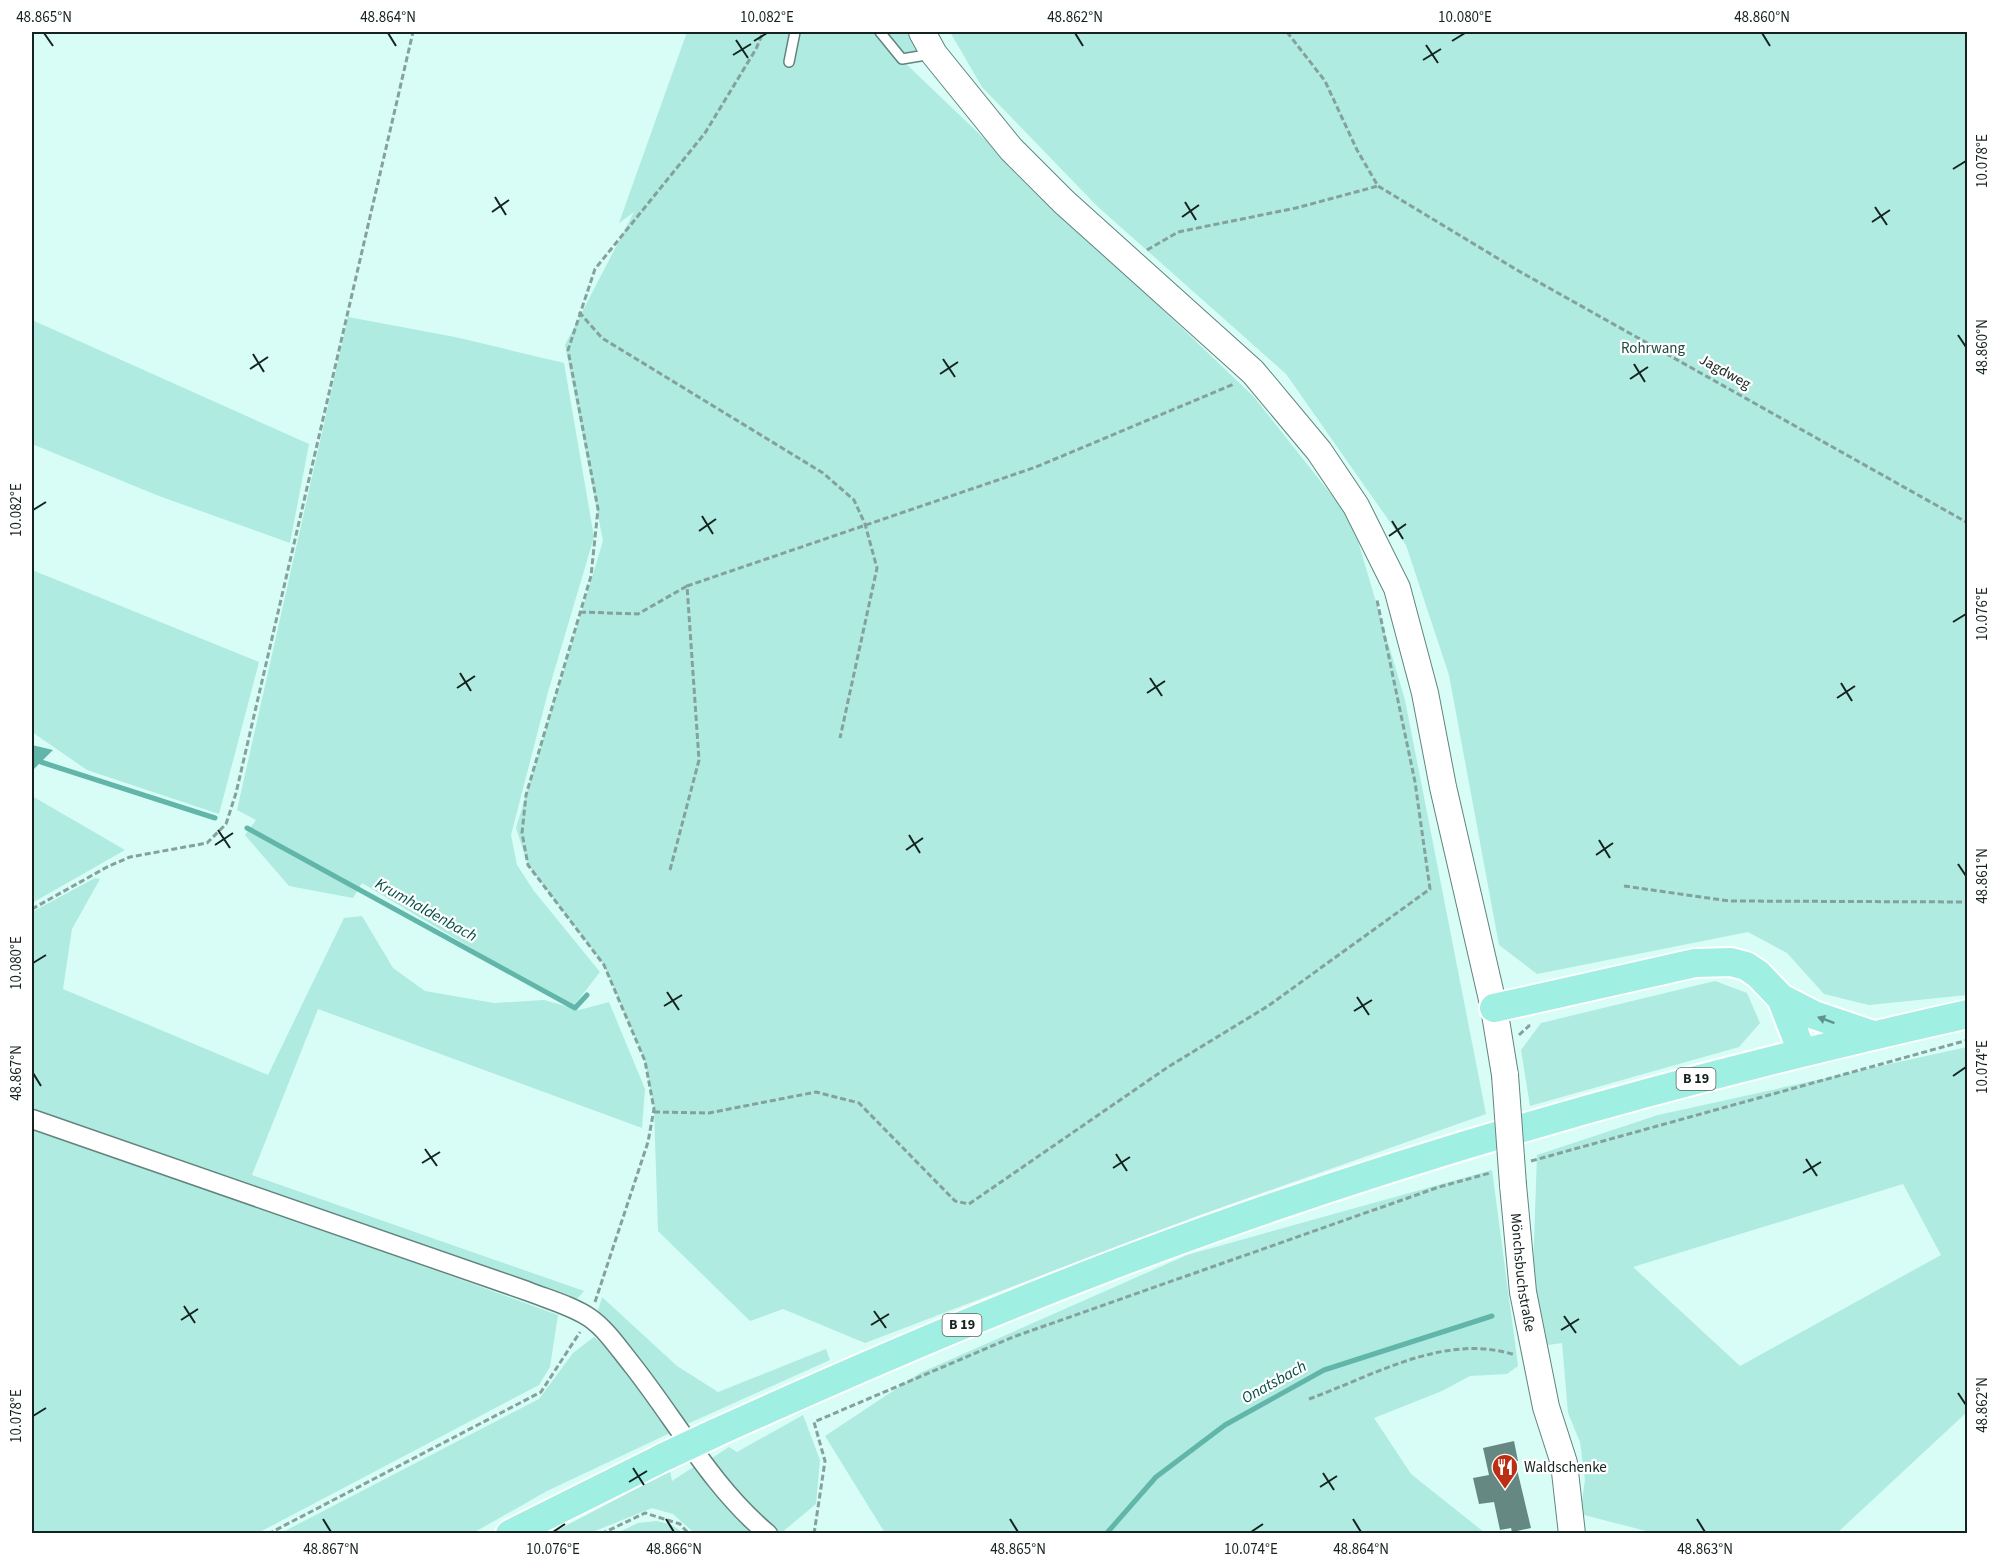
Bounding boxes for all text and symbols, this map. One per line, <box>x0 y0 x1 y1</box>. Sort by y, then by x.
text: 48.865°N <box>16 7 72 28</box>
text: 48.864°N <box>360 7 416 28</box>
text: 10.082°E <box>740 7 794 28</box>
text: 48.862°N <box>1047 7 1103 28</box>
text: 10.080°E <box>1438 7 1492 28</box>
text: 48.860°N <box>1734 7 1790 28</box>
text: 10.078°E <box>1972 134 1993 188</box>
text: 48.860°N <box>1972 319 1993 375</box>
park label: Rohrwang <box>1621 338 1686 359</box>
street label: Jagdweg <box>1695 349 1755 395</box>
text: 10.082°E <box>6 483 27 537</box>
text: 10.076°E <box>1972 587 1993 641</box>
text: 48.861°N <box>1972 848 1993 904</box>
water label: Krumhaldenbach <box>371 873 481 947</box>
text: 10.080°E <box>6 936 27 990</box>
one-way arrow <box>1817 1014 1835 1024</box>
text: 10.074°E <box>1972 1040 1993 1094</box>
text: 48.867°N <box>6 1045 27 1101</box>
road number: B 19 <box>1676 1068 1716 1090</box>
street label: Mönchsbuchstraße <box>1505 1212 1541 1334</box>
road number: B 19 <box>942 1314 982 1336</box>
water label: Onatsbach <box>1238 1355 1310 1409</box>
text: 48.862°N <box>1972 1377 1993 1433</box>
text: 10.078°E <box>6 1389 27 1443</box>
restaurant icon: Waldschenke <box>1490 1452 1520 1490</box>
place label: Waldschenke <box>1524 1457 1607 1478</box>
text: 48.867°N <box>303 1539 359 1560</box>
text: 10.076°E <box>526 1539 580 1560</box>
text: 48.866°N <box>646 1539 702 1560</box>
text: 48.865°N <box>990 1539 1046 1560</box>
text: 10.074°E <box>1224 1539 1278 1560</box>
text: 48.864°N <box>1333 1539 1389 1560</box>
text: 48.863°N <box>1677 1539 1733 1560</box>

